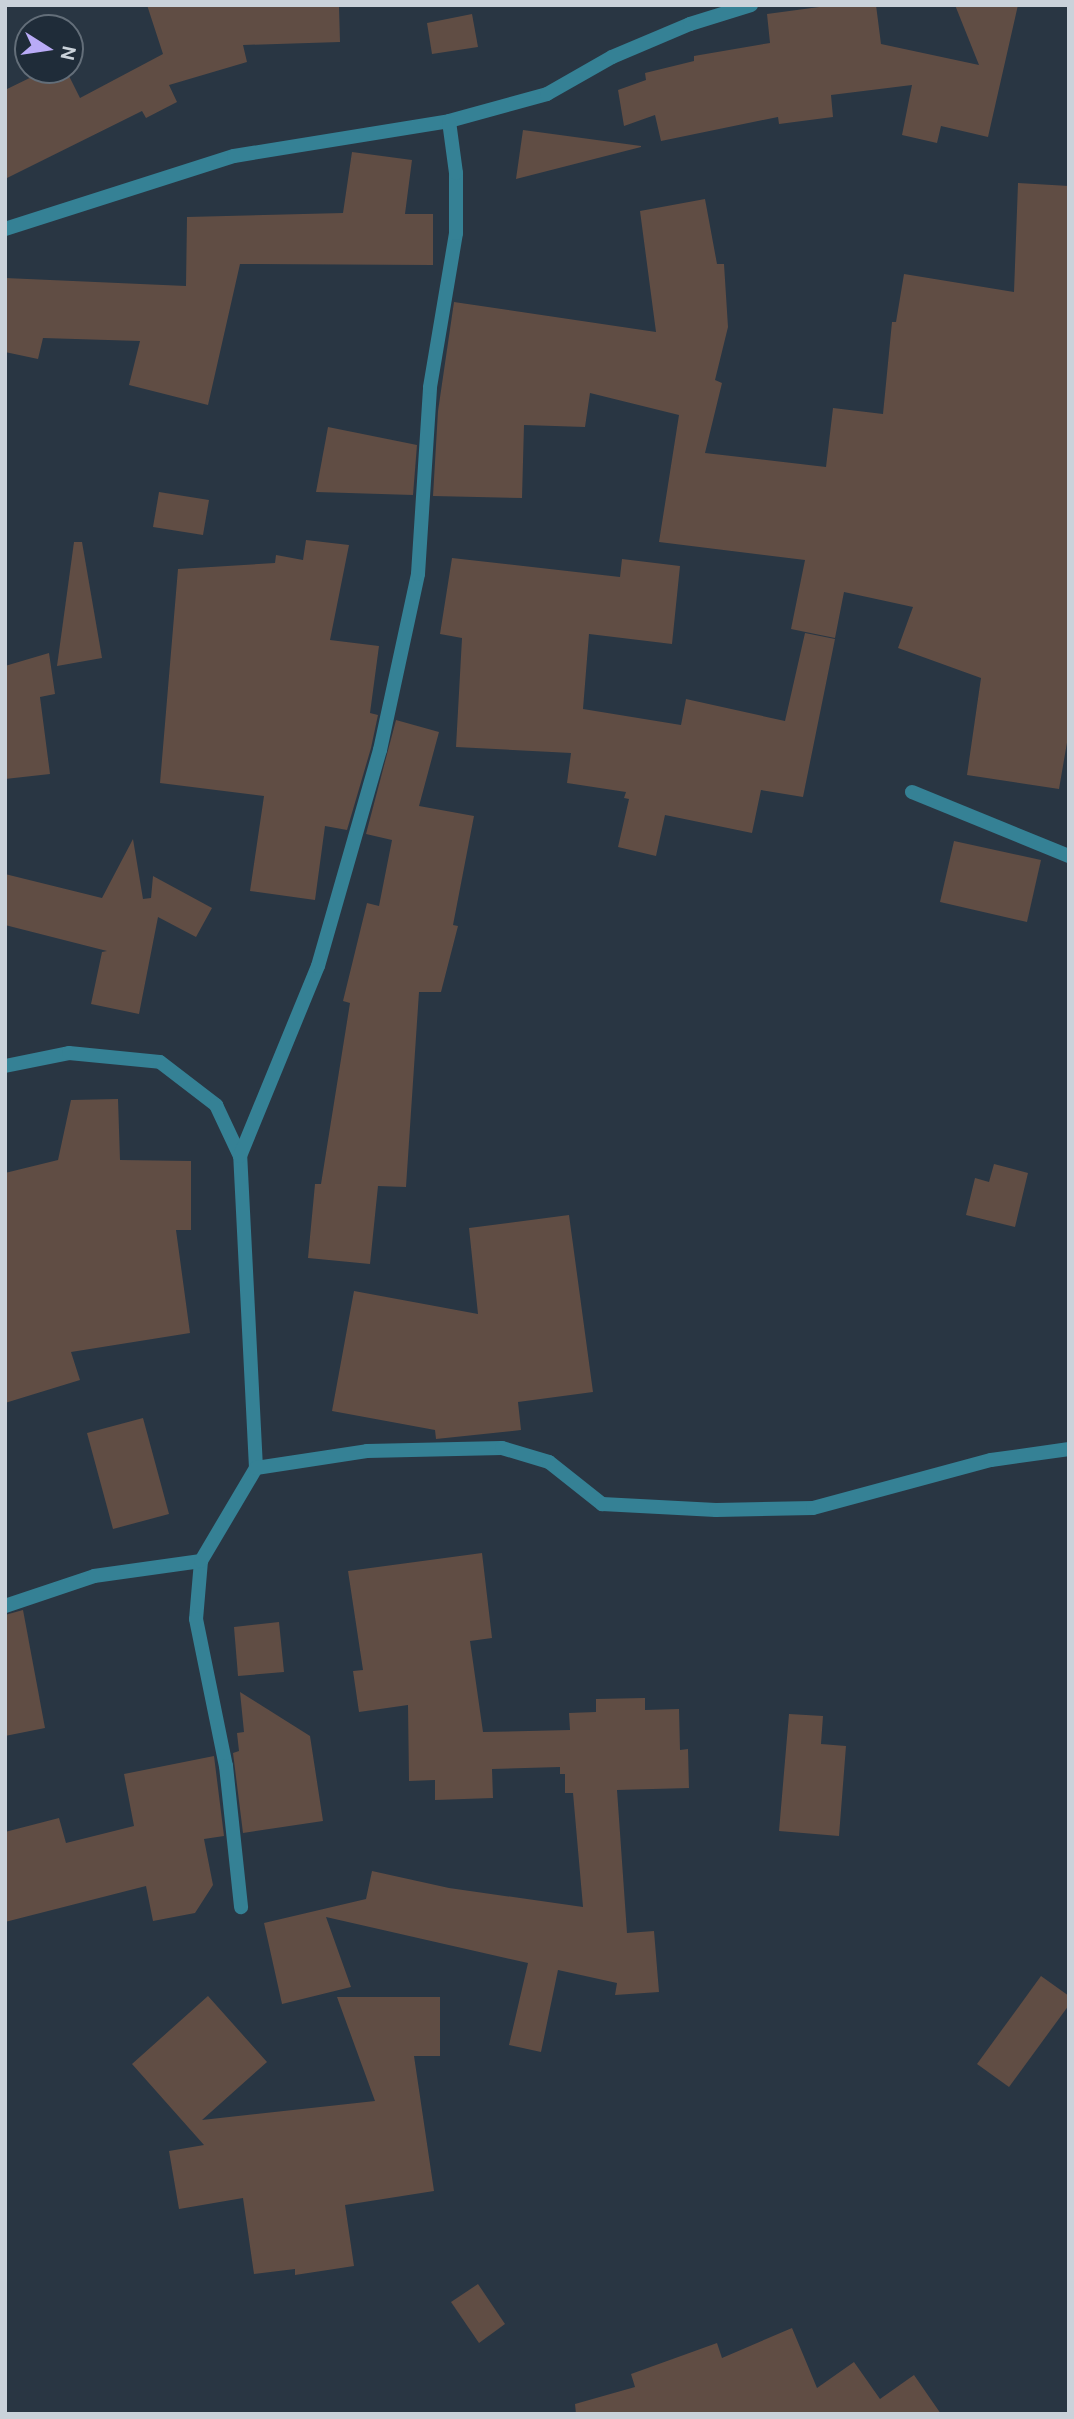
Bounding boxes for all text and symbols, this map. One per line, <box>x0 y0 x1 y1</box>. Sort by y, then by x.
north arrow <box>14 14 84 84</box>
text: N <box>54 44 82 62</box>

